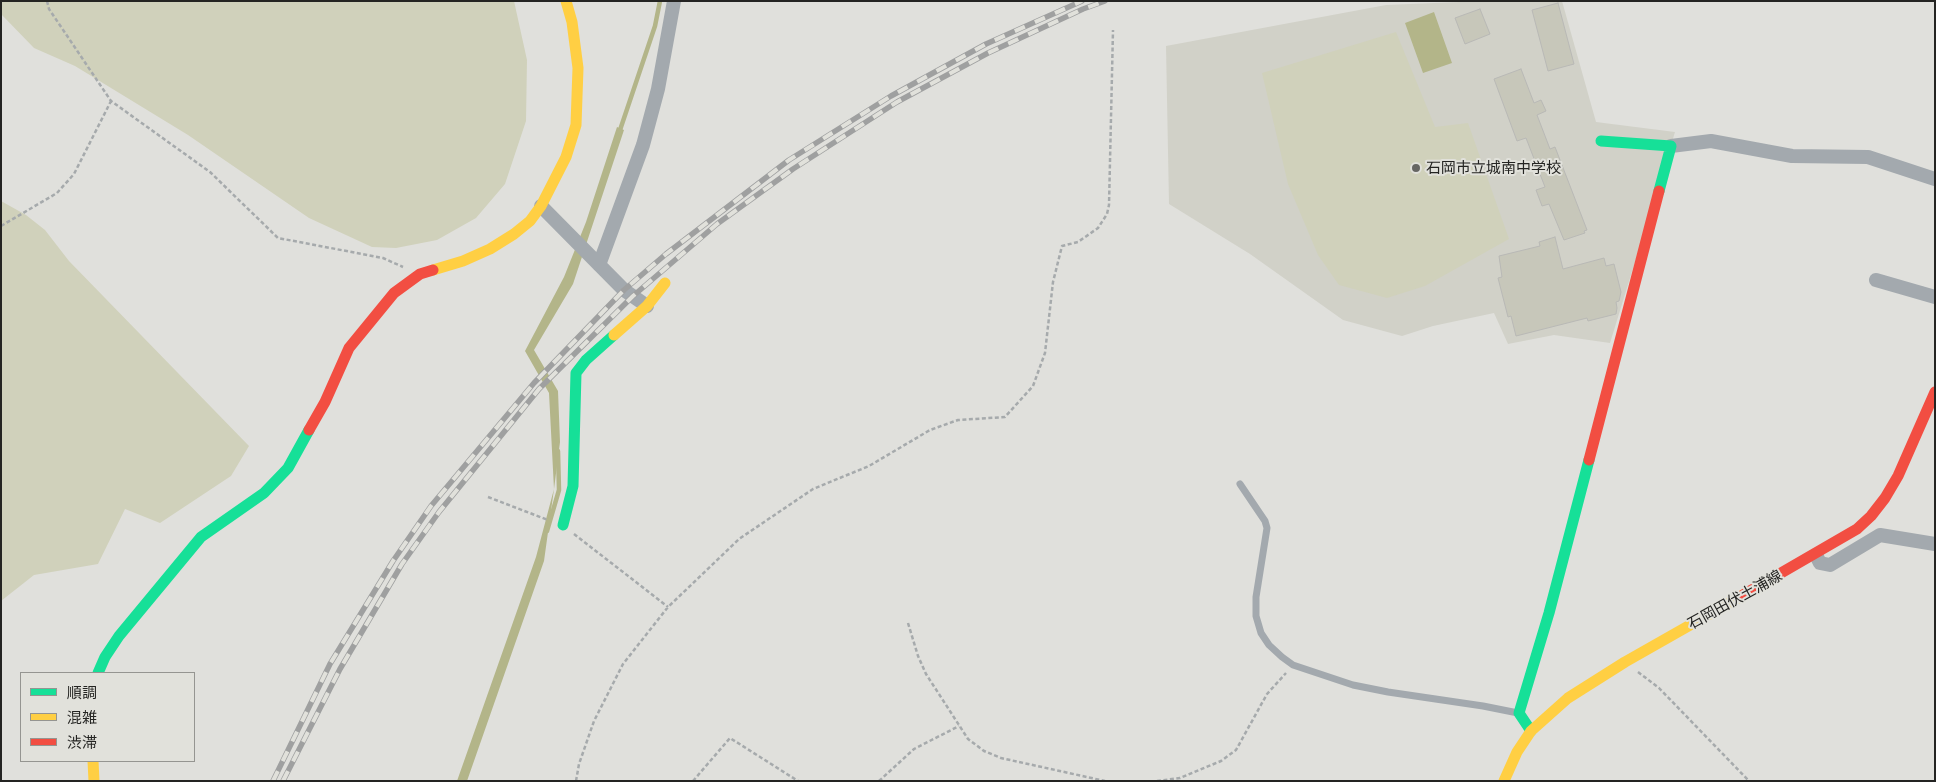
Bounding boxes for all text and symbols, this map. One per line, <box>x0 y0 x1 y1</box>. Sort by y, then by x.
place label: 石岡市立城南中学校 <box>1426 159 1561 177</box>
marker: 石岡市立城南中学校 <box>1410 162 1422 174</box>
street label: 石岡田伏土浦線 <box>1685 567 1785 633</box>
legend <box>20 672 195 762</box>
text: 順調 <box>67 684 97 701</box>
text: 混雑 <box>67 709 97 726</box>
text: 渋滞 <box>67 734 97 751</box>

